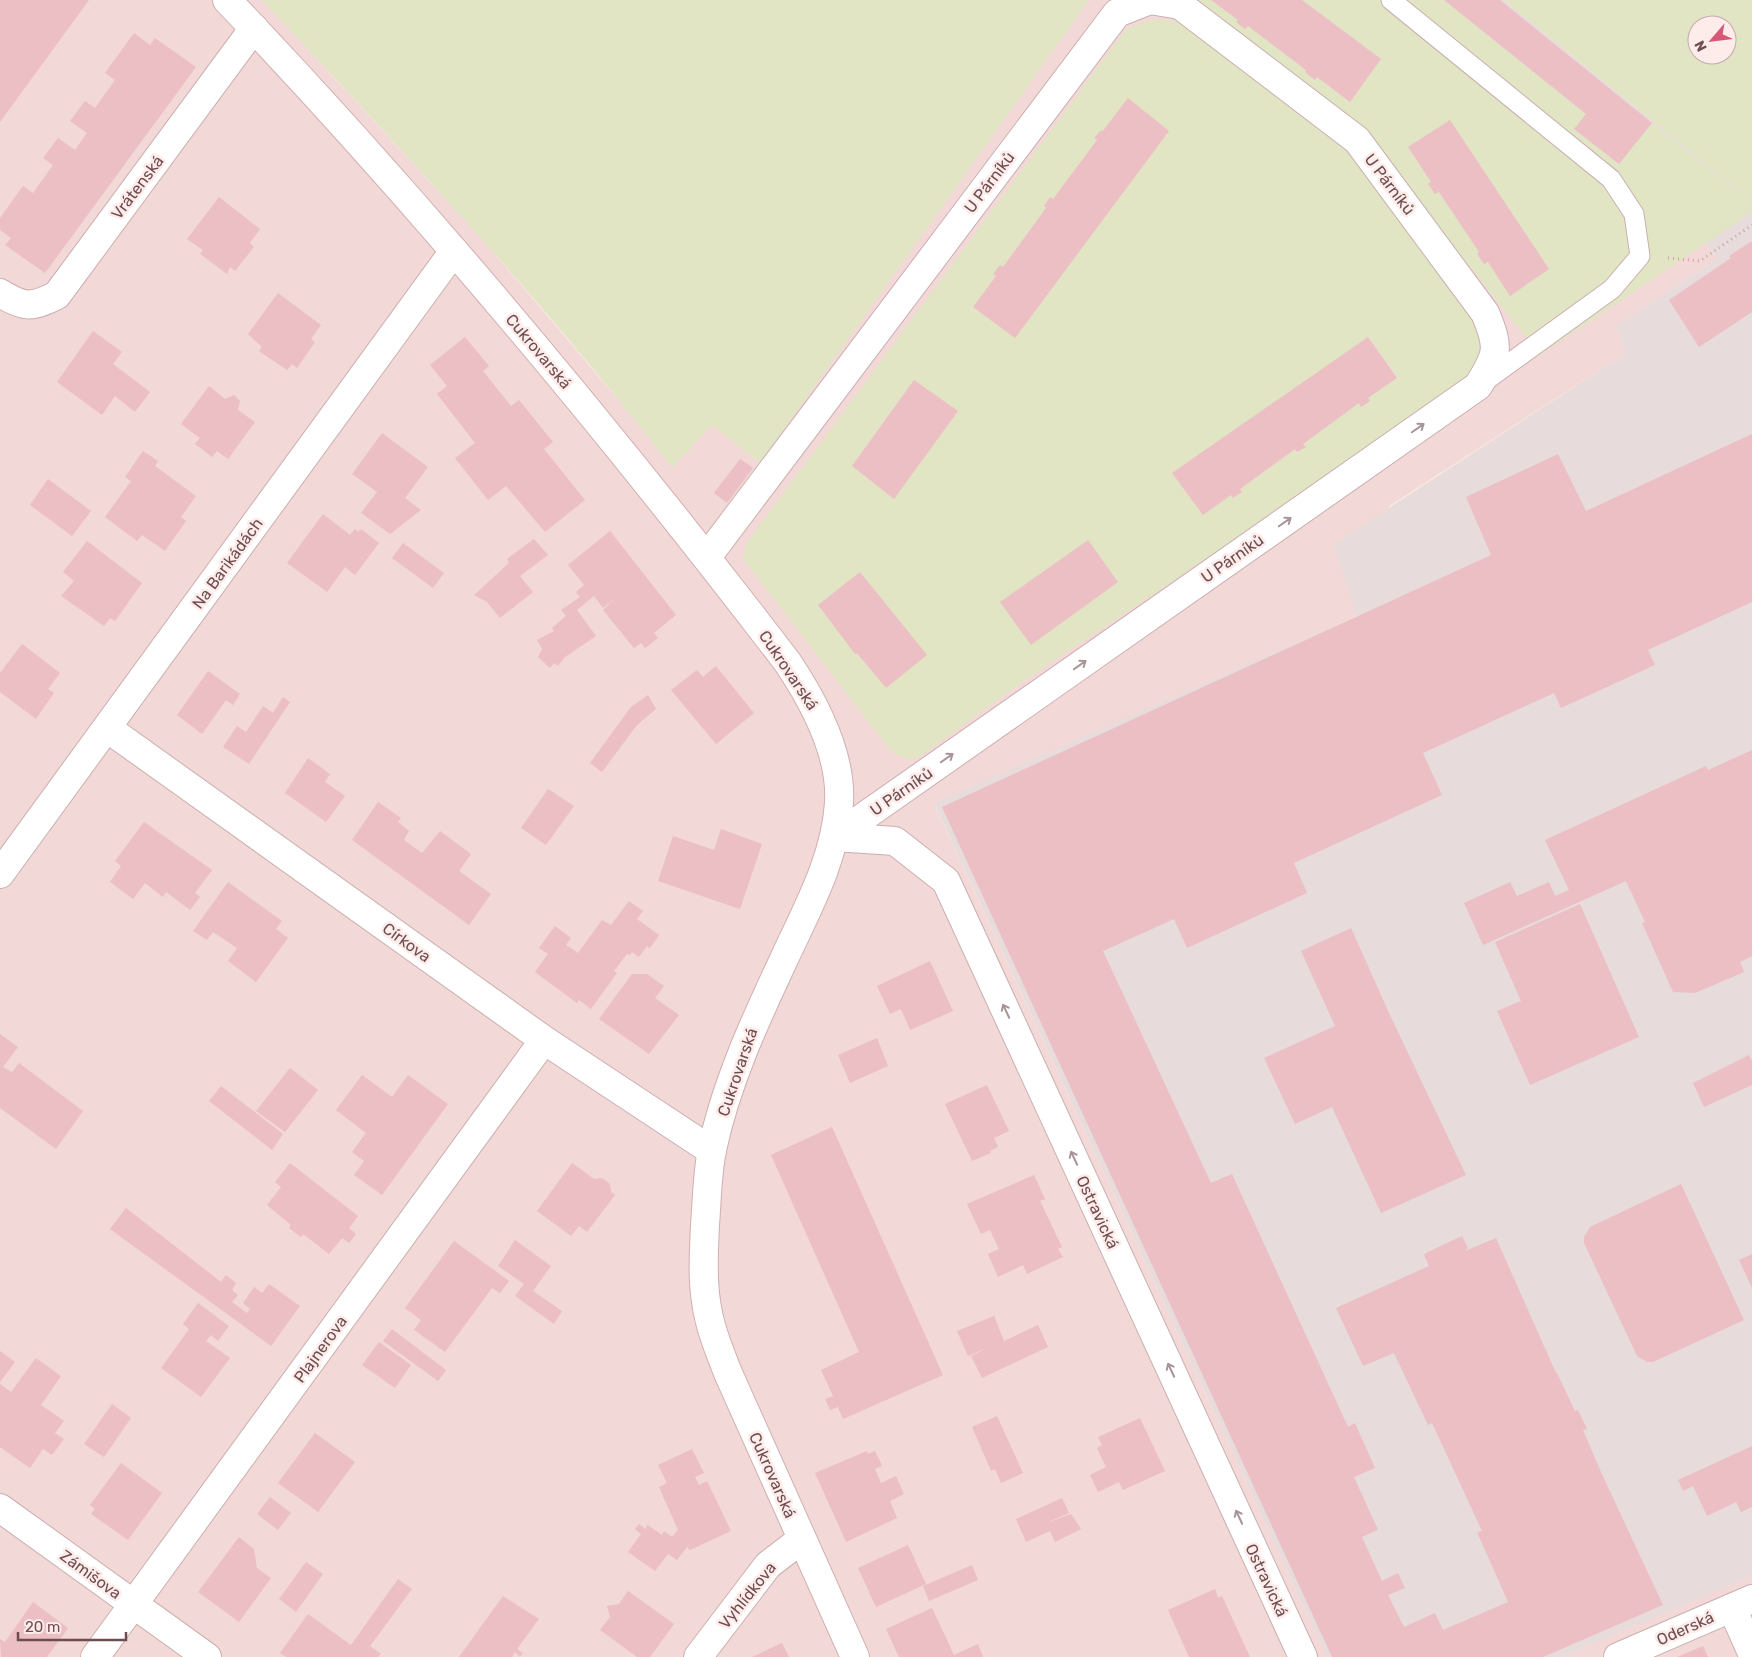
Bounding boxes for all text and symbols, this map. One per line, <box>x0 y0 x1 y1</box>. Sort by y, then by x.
north arrow <box>1687 15 1737 65</box>
text: N <box>1691 37 1711 54</box>
street label: U Párníků <box>960 148 1019 217</box>
street label: U Párníků <box>1360 150 1419 219</box>
street label: Vrátenská <box>107 152 167 223</box>
street label: Cukrovarská <box>502 310 575 393</box>
one-way arrow <box>1411 423 1425 433</box>
street label: Na Barikádách <box>188 514 267 612</box>
one-way arrow <box>1277 517 1291 527</box>
street label: U Párníků <box>1197 530 1267 587</box>
street label: Cukrovarská <box>755 627 822 714</box>
one-way arrow <box>1073 660 1087 670</box>
one-way arrow <box>940 753 954 763</box>
street label: U Párníků <box>866 763 936 820</box>
street label: Církova <box>379 919 434 966</box>
one-way arrow <box>1001 1004 1010 1019</box>
street label: Cukrovarská <box>714 1026 761 1119</box>
one-way arrow <box>1068 1151 1078 1166</box>
street label: Ostravická <box>1072 1173 1123 1252</box>
street label: Plajnerova <box>290 1312 351 1386</box>
one-way arrow <box>1165 1363 1175 1378</box>
street label: Cukrovarská <box>745 1429 800 1521</box>
one-way arrow <box>1233 1510 1243 1525</box>
street label: Ostravická <box>1241 1541 1292 1620</box>
street label: Zámišova <box>56 1546 125 1603</box>
street label: Vyhlídkova <box>715 1558 780 1632</box>
street label: Oderská <box>1654 1607 1717 1649</box>
scale bar <box>18 1610 125 1642</box>
text: 20 m <box>25 1618 60 1636</box>

